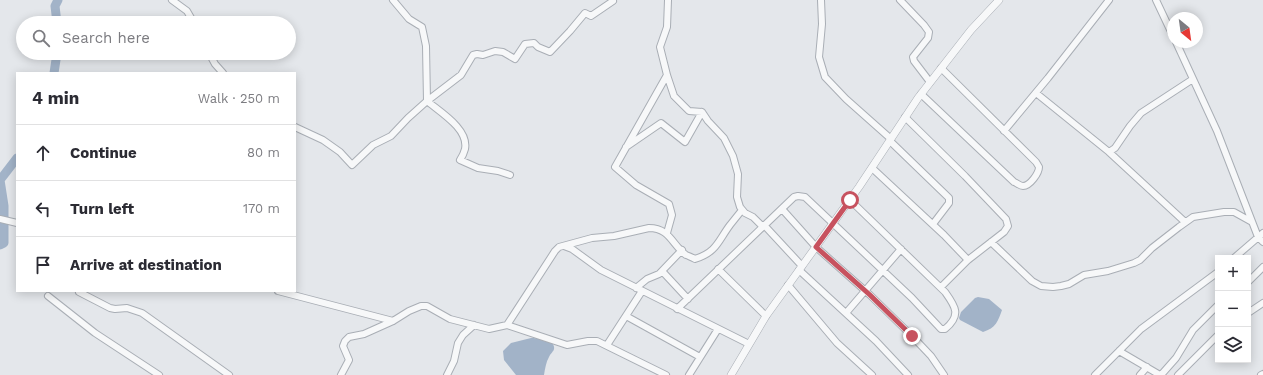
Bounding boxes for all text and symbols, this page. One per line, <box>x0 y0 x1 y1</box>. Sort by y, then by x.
north arrow <box>1167 12 1203 48</box>
search box <box>16 16 296 60</box>
icon: search <box>30 27 52 49</box>
text: Search here <box>62 29 150 47</box>
text: 4 min <box>32 88 79 108</box>
text: Walk · 250 m <box>198 91 280 106</box>
icon: ahead <box>32 142 54 164</box>
text: Continue <box>70 144 137 162</box>
text: 80 m <box>247 145 280 160</box>
route start <box>841 191 859 209</box>
icon: left <box>32 198 54 220</box>
text: Turn left <box>70 200 134 218</box>
text: 170 m <box>243 201 280 216</box>
icon: arrive <box>32 254 54 276</box>
map controls <box>1215 255 1251 363</box>
button: + <box>1215 255 1251 291</box>
text: Arrive at destination <box>70 256 222 274</box>
button: − <box>1215 291 1251 327</box>
route end <box>903 327 921 345</box>
button: layers <box>1215 327 1251 363</box>

